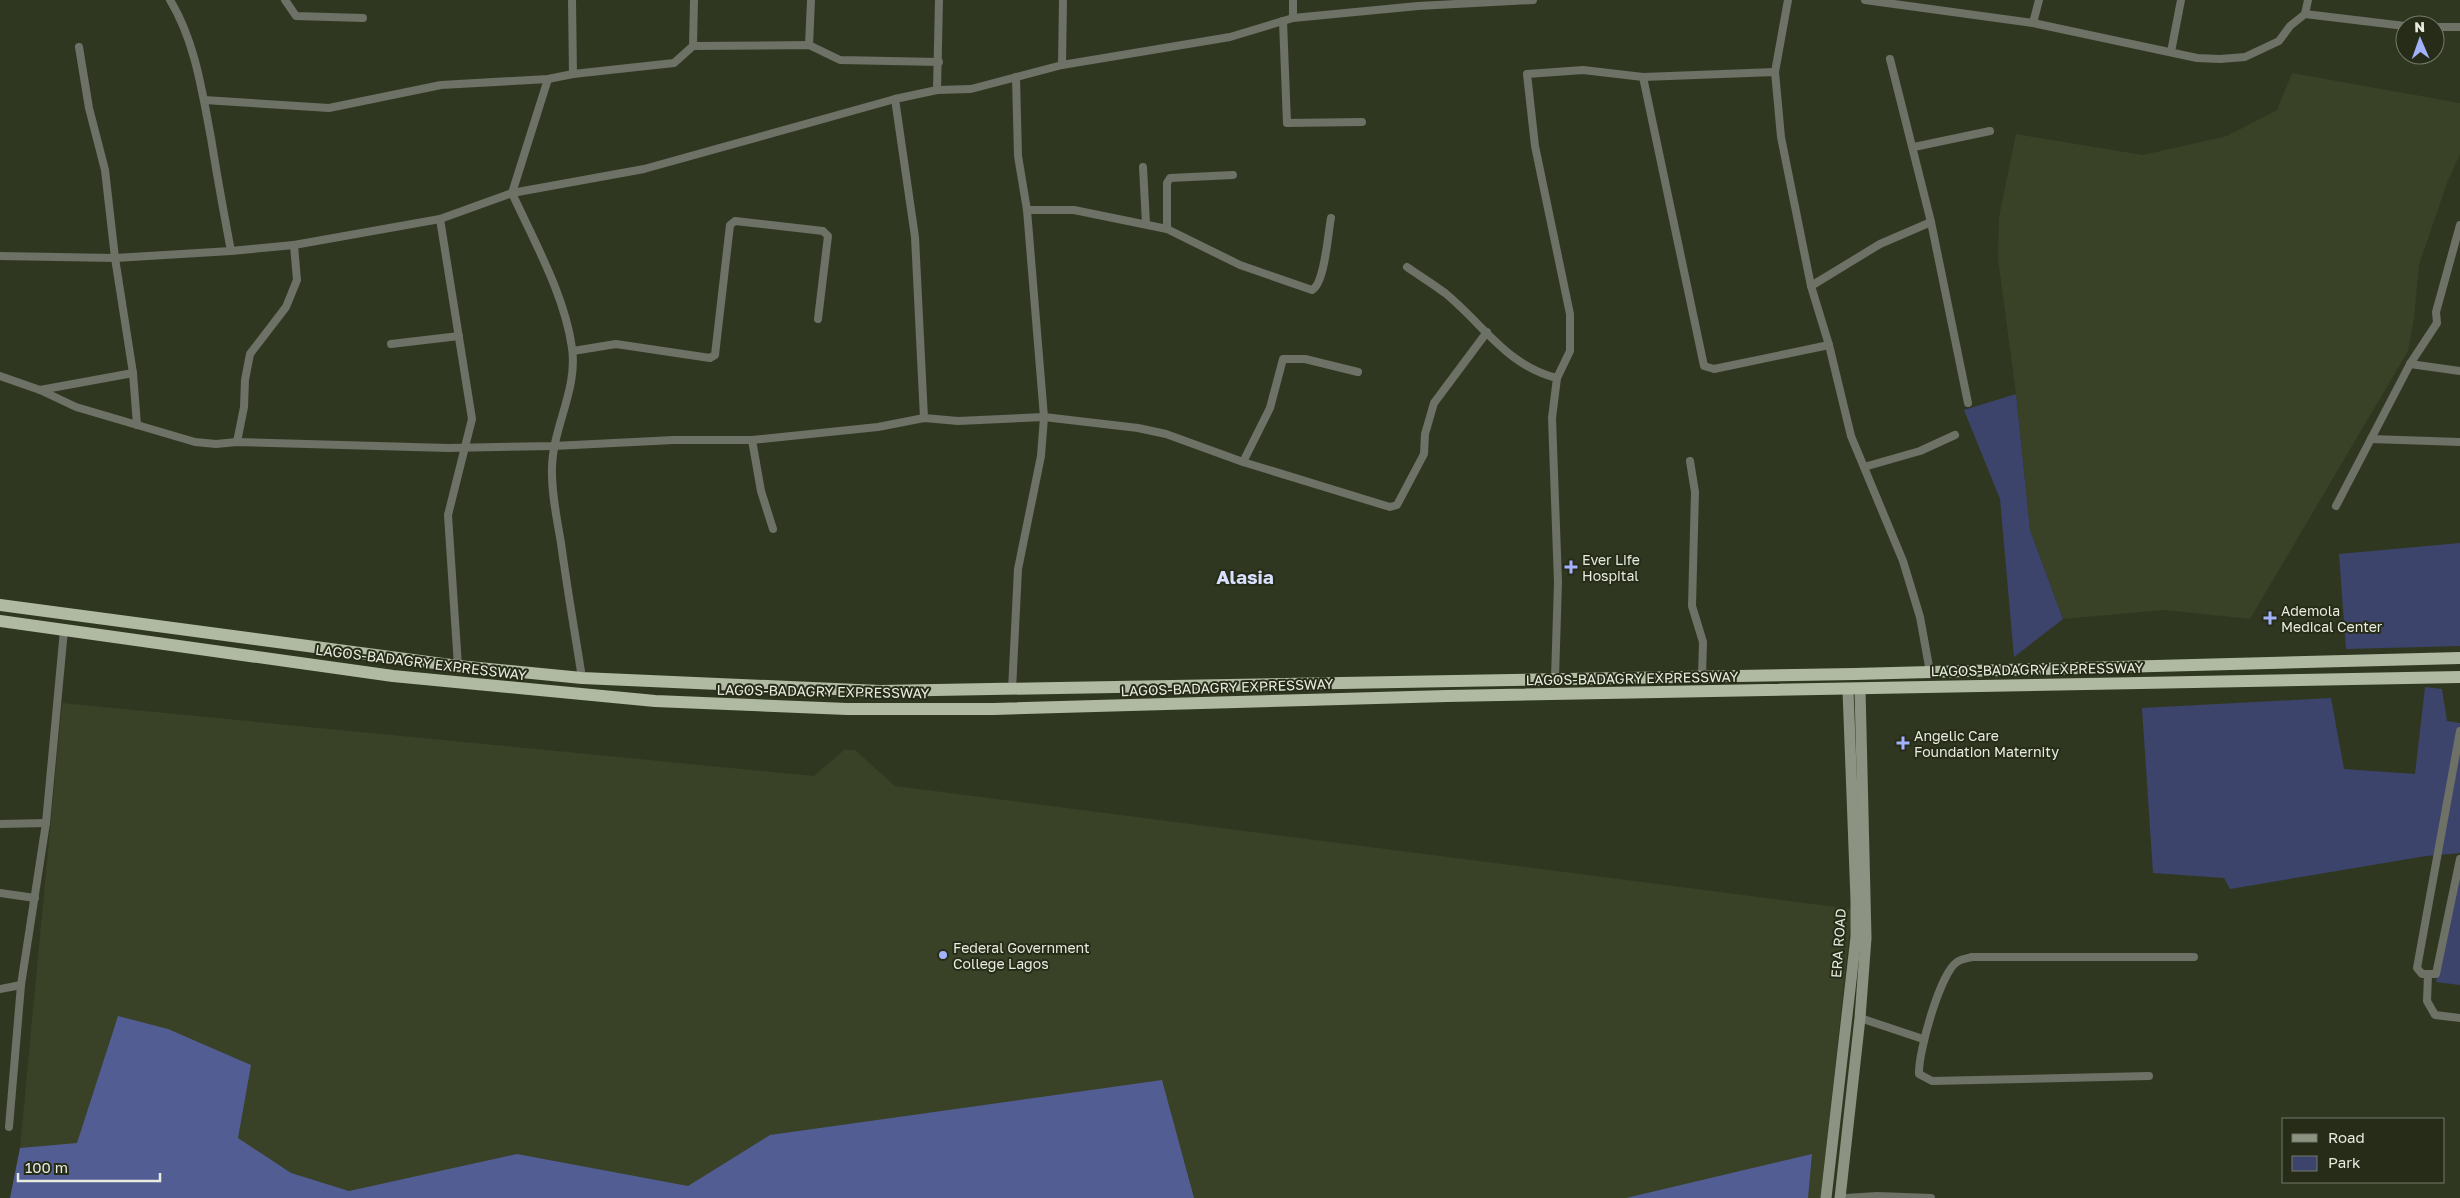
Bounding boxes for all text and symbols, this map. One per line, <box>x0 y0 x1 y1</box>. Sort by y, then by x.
north arrow <box>2395 15 2445 65</box>
text: N <box>2414 18 2425 35</box>
place label: Ever Life Hospital <box>1582 551 1640 584</box>
marker: Ever Life Hospital <box>1564 560 1578 574</box>
district label: Alasia <box>1216 565 1274 588</box>
place label: Ademola Medical Center <box>2281 602 2383 635</box>
marker: Ademola Medical Center <box>2263 611 2277 625</box>
street label: LAGOS-BADAGRY EXPRESSWAY <box>314 641 528 683</box>
street label: LAGOS-BADAGRY EXPRESSWAY <box>1930 659 2144 679</box>
street label: LAGOS-BADAGRY EXPRESSWAY <box>1525 668 1739 688</box>
street label: LAGOS-BADAGRY EXPRESSWAY <box>1120 675 1334 699</box>
street label: LAGOS-BADAGRY EXPRESSWAY <box>716 681 930 701</box>
place label: Angelic Care Foundation Maternity <box>1914 727 2059 760</box>
marker: Angelic Care Foundation Maternity <box>1896 736 1910 750</box>
street label: ERA ROAD <box>1827 908 1849 978</box>
place label: Federal Government College Lagos <box>953 939 1090 972</box>
marker: Federal Government College Lagos <box>937 949 949 961</box>
legend <box>2282 1118 2445 1183</box>
text: Road <box>2328 1128 2365 1146</box>
scale bar <box>18 1150 160 1182</box>
text: Park <box>2328 1153 2361 1171</box>
text: 100 m <box>25 1158 68 1176</box>

